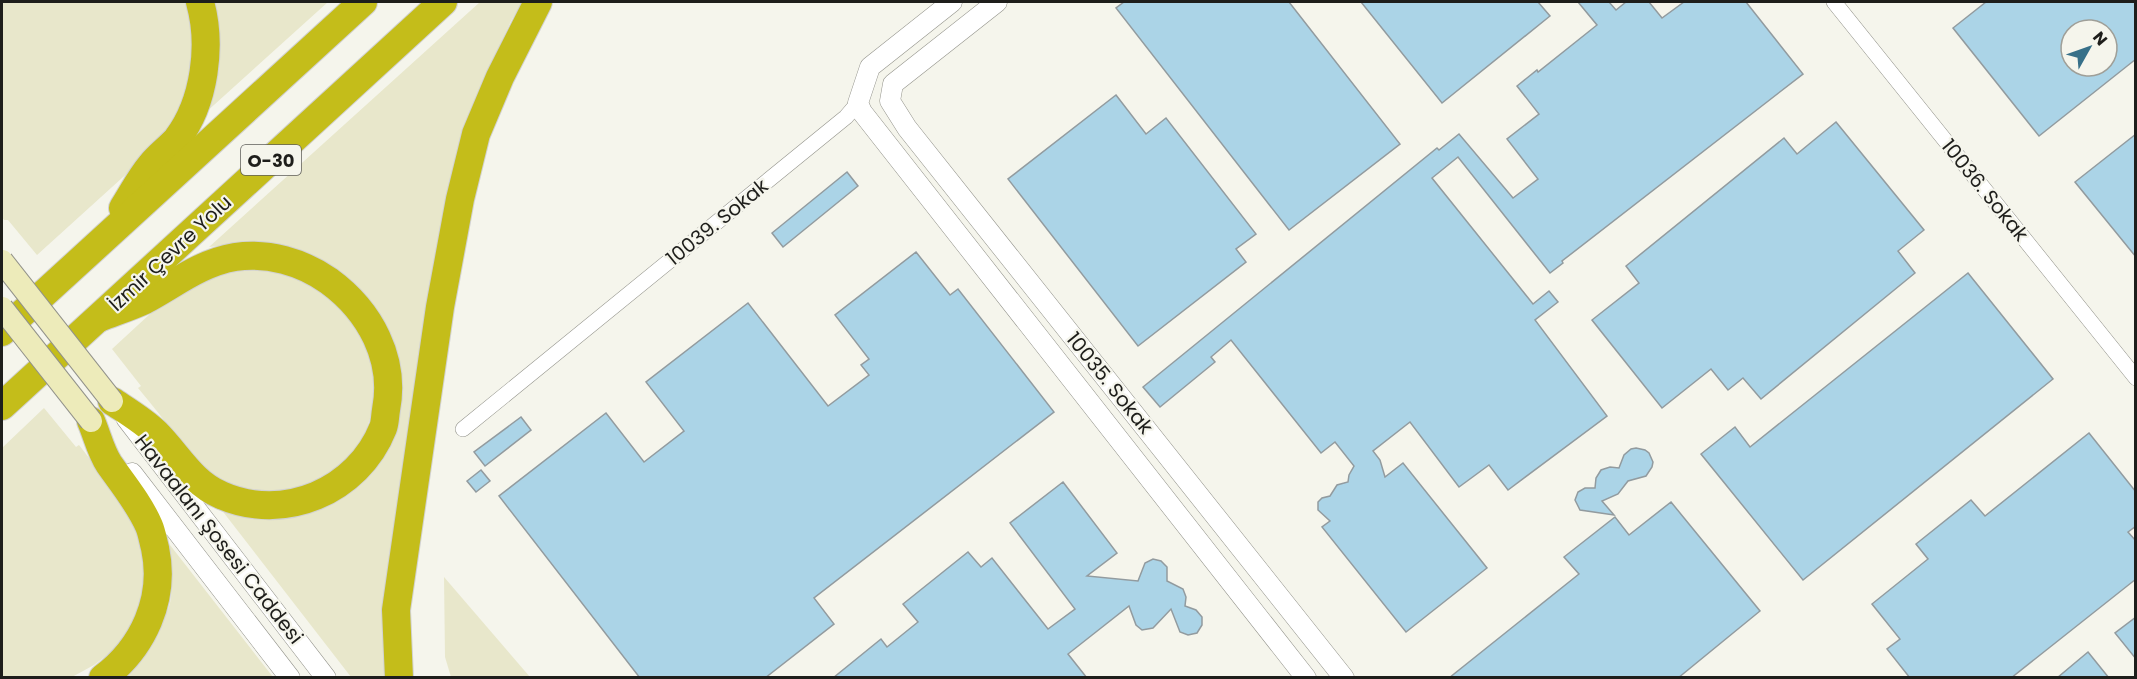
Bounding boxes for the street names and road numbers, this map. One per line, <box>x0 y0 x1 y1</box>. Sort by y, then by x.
street label: 10036. Sokak <box>1935 133 2035 248</box>
road number: O-30 <box>241 145 301 175</box>
street label: 10039. Sokak <box>660 172 775 272</box>
street label: İzmir Çevre Yolu <box>102 189 238 317</box>
street label: 10035. Sokak <box>1060 326 1160 441</box>
street label: Havaalanı Şosesi Caddesi <box>128 428 310 650</box>

